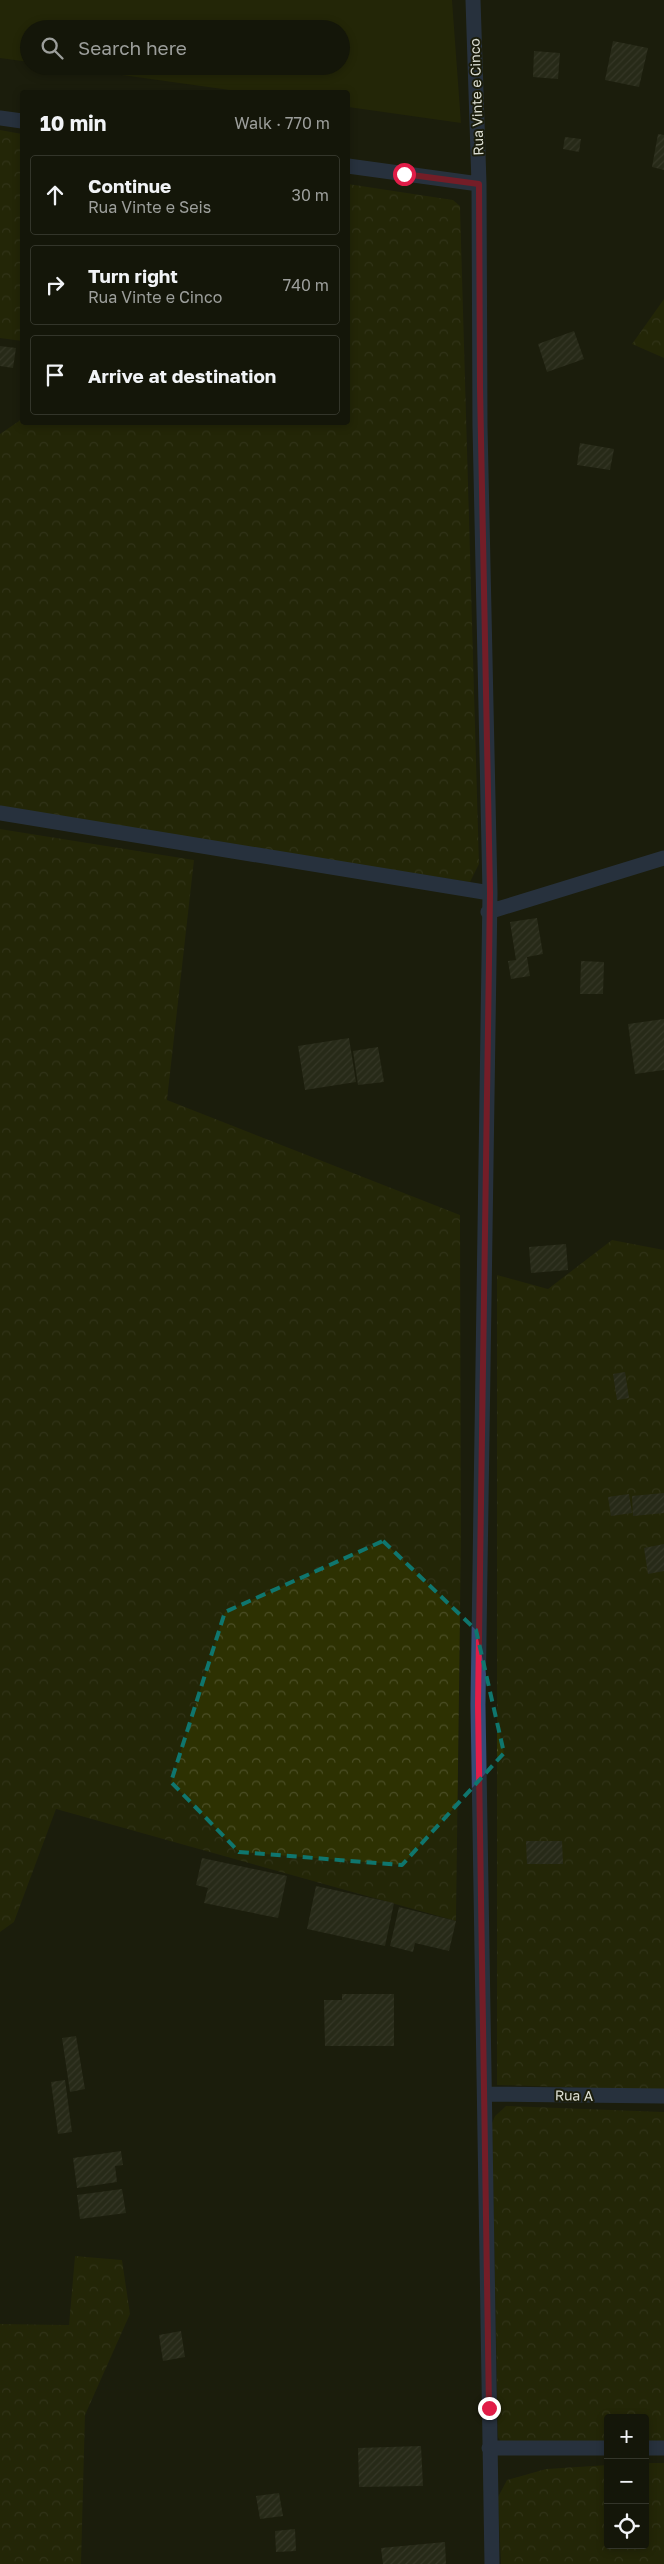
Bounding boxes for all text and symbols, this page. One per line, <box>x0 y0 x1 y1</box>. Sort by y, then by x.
search box <box>20 20 350 75</box>
icon: search <box>38 34 66 62</box>
text: Search here <box>78 36 187 59</box>
street label: Rua Vinte e Cinco <box>465 38 487 156</box>
text: 10 min <box>40 110 107 136</box>
text: Walk · 770 m <box>234 113 330 133</box>
route start <box>393 163 416 186</box>
text: Continue <box>88 174 171 197</box>
icon: ahead <box>41 181 69 209</box>
text: 30 m <box>292 185 329 205</box>
text: Rua Vinte e Seis <box>88 197 211 217</box>
text: Turn right <box>88 264 178 287</box>
icon: right <box>41 271 69 299</box>
text: 740 m <box>283 275 329 295</box>
text: Rua Vinte e Cinco <box>88 287 222 307</box>
icon: arrive <box>41 361 69 389</box>
text: Arrive at destination <box>88 364 276 387</box>
street label: Rua A <box>555 2086 594 2104</box>
route end <box>478 2397 501 2420</box>
map controls <box>604 2414 649 2549</box>
button: + <box>604 2414 649 2459</box>
button: − <box>604 2459 649 2504</box>
button: locate <box>604 2504 649 2549</box>

